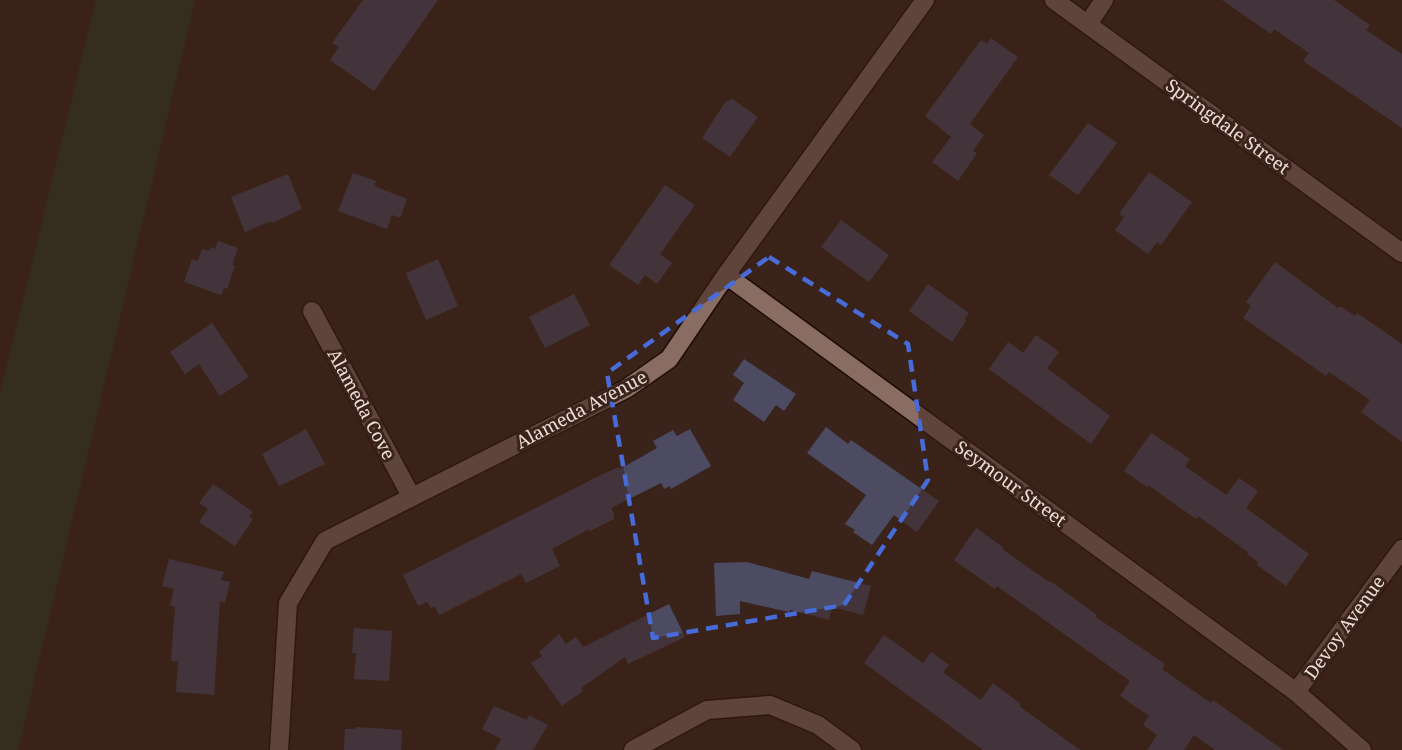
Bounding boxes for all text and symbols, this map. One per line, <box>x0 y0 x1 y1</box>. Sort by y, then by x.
street label: Springdale Street <box>1161 73 1295 179</box>
street label: Alameda Cove <box>323 344 401 464</box>
street label: Alameda Avenue <box>511 364 651 454</box>
street label: Seymour Street <box>951 435 1071 531</box>
street label: Devoy Avenue <box>1298 570 1390 684</box>

